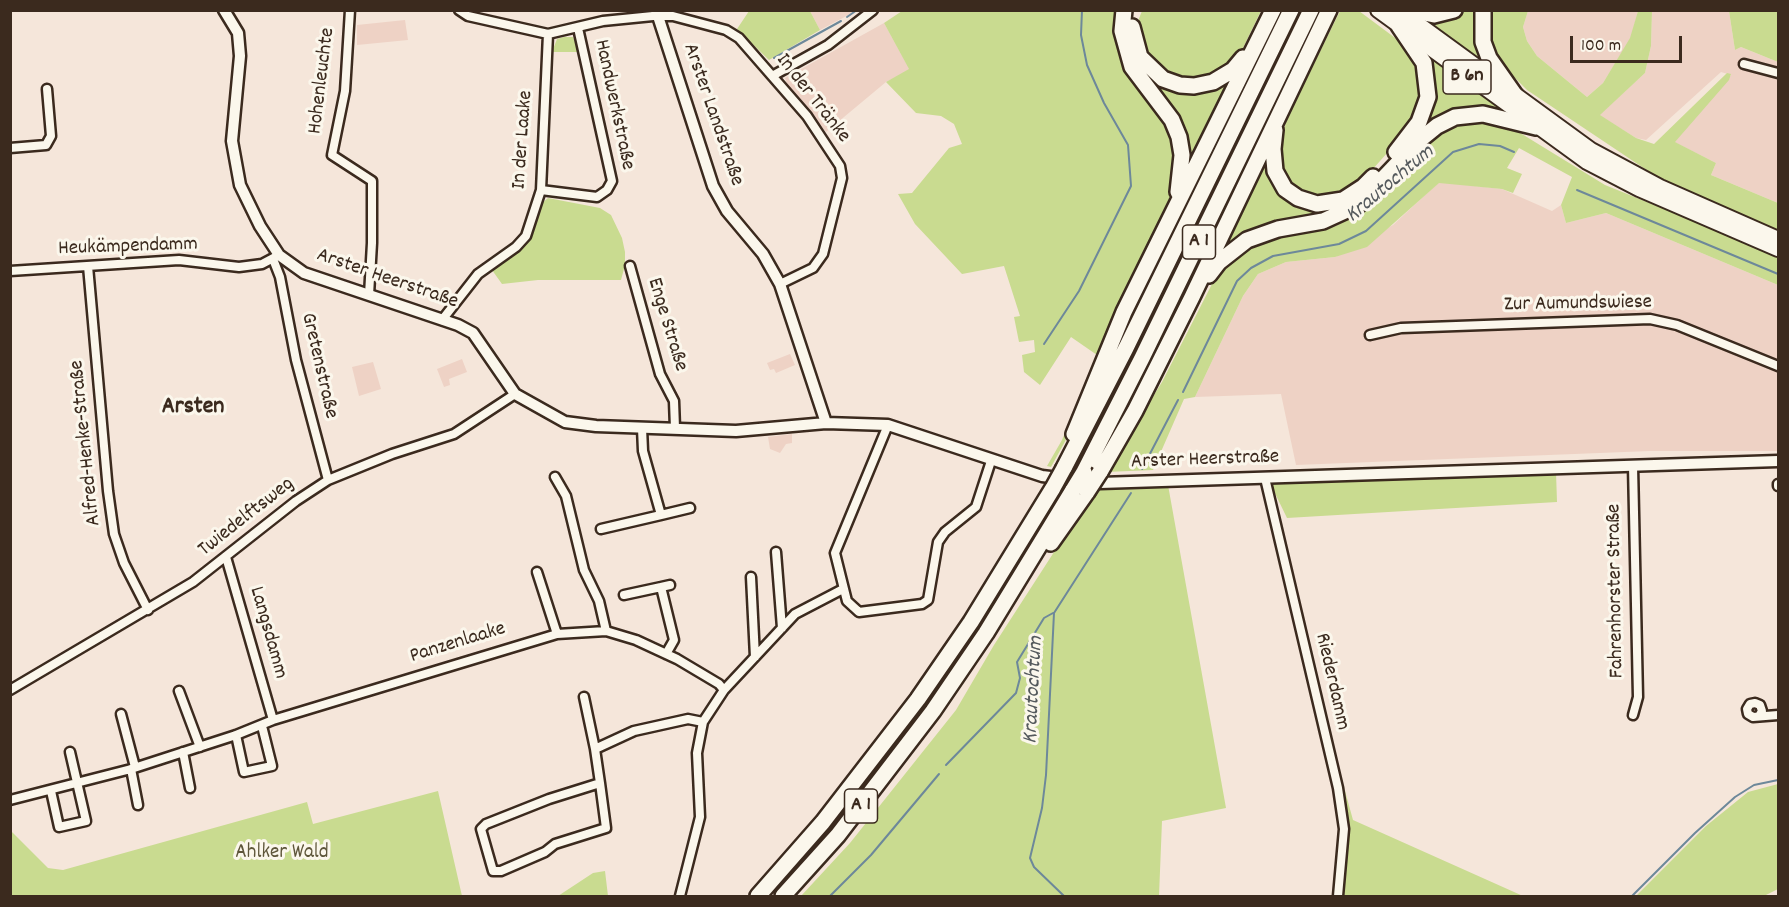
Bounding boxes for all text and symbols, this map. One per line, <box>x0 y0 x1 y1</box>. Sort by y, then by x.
scale bar <box>1573 24 1686 62</box>
street label: Hohenleuchte <box>304 26 342 136</box>
text: 100 m <box>1581 34 1621 59</box>
street label: Handwerkstraße <box>587 37 639 173</box>
street label: Arster Landstraße <box>676 40 748 190</box>
street label: In der Tränke <box>769 49 855 149</box>
road number: B 6n <box>1443 60 1491 94</box>
street label: In der Laake <box>508 90 540 190</box>
water label: Krautochtum <box>1341 140 1441 230</box>
road number: A 1 <box>1182 225 1216 259</box>
street label: Heukämpendamm <box>58 233 198 263</box>
street label: Arster Heerstraße <box>313 244 461 316</box>
street label: Enge Straße <box>640 275 692 375</box>
street label: Zur Aumundswiese <box>1504 291 1652 319</box>
street label: Gretenstraße <box>294 311 342 421</box>
street label: Alfred-Henke-Straße <box>66 359 108 527</box>
district label: Arsten <box>162 395 224 423</box>
street label: Arster Heerstraße <box>1131 446 1279 476</box>
street label: Twiedelftsweg <box>194 473 300 563</box>
street label: Fahrenhorster Straße <box>1603 503 1631 679</box>
street label: Langsdamm <box>242 584 292 682</box>
street label: Panzenlaake <box>407 618 509 670</box>
street label: Riederdamm <box>1308 631 1354 733</box>
water label: Krautochtum <box>1019 636 1051 744</box>
road number: A 1 <box>844 789 878 823</box>
park label: Ahlker Wald <box>235 841 329 867</box>

